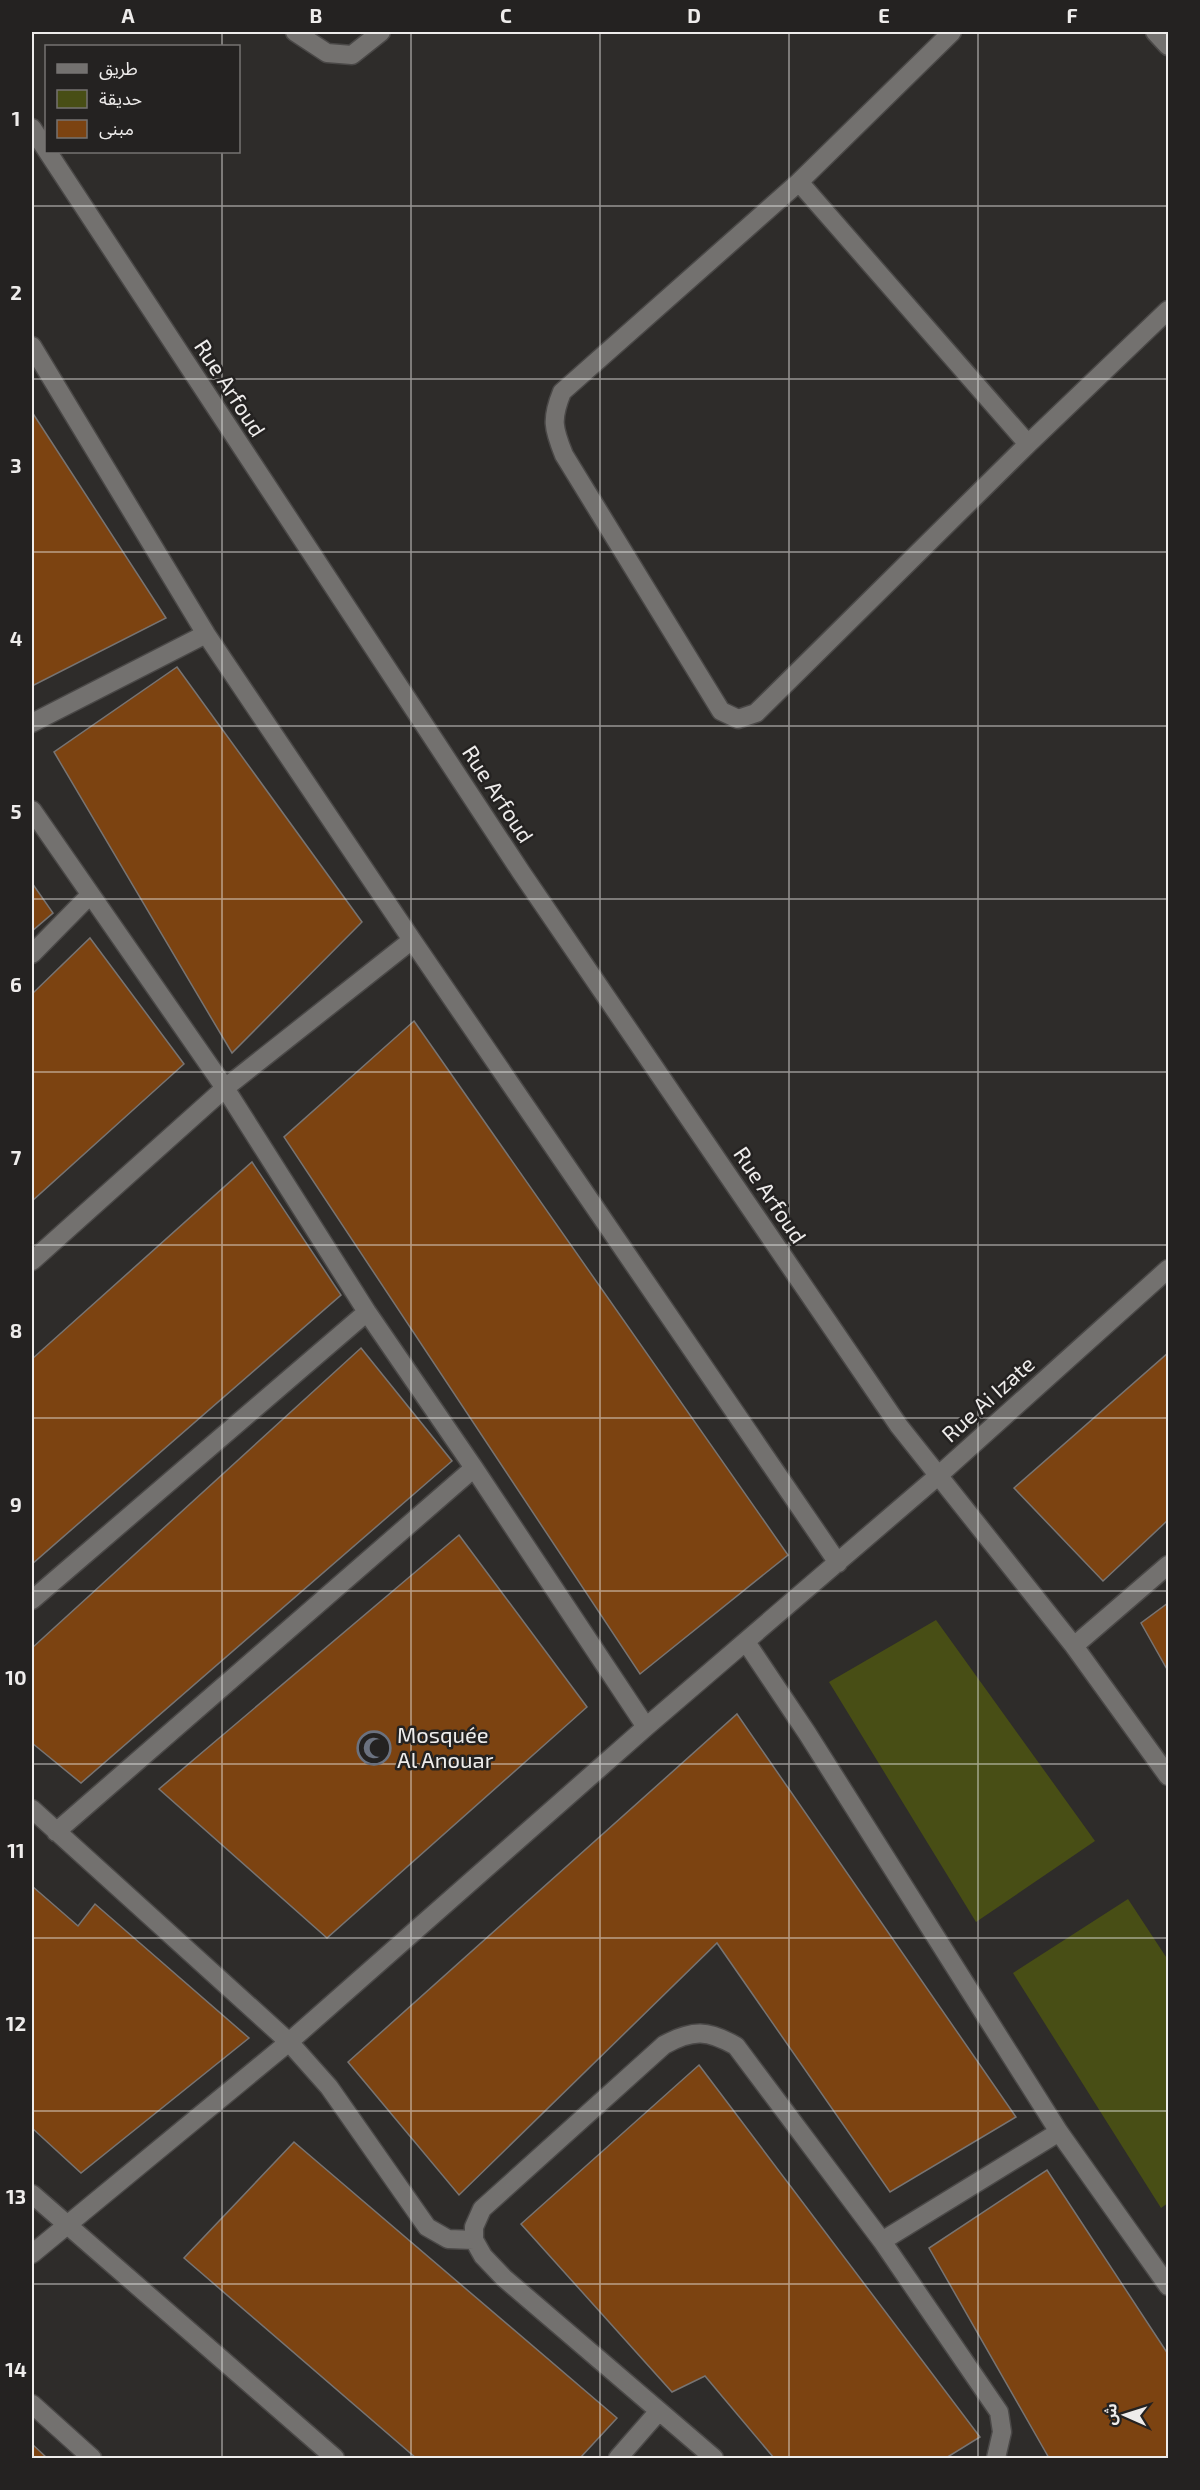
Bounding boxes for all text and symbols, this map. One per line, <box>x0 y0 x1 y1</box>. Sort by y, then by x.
text: A <box>121 3 135 27</box>
text: B <box>310 3 322 27</box>
text: C <box>500 3 512 27</box>
text: D <box>687 3 701 27</box>
text: E <box>878 3 890 27</box>
text: F <box>1066 3 1078 27</box>
legend <box>45 45 240 153</box>
text: طريق <box>99 57 138 80</box>
text: حديقة <box>99 87 142 109</box>
text: 1 <box>12 106 20 130</box>
text: مبنى <box>99 117 134 140</box>
text: 2 <box>10 280 22 304</box>
street label: Rue Arfoud <box>190 334 272 441</box>
text: 3 <box>10 453 22 477</box>
text: 4 <box>10 626 23 650</box>
street label: Rue Arfoud <box>458 740 540 847</box>
text: 5 <box>10 799 22 823</box>
text: 6 <box>10 972 22 996</box>
street label: Rue Arfoud <box>729 1141 813 1248</box>
text: 7 <box>11 1145 22 1169</box>
text: 8 <box>10 1318 22 1342</box>
street label: Rue Ai Izate <box>936 1350 1039 1447</box>
text: 9 <box>10 1492 22 1516</box>
text: 10 <box>5 1665 27 1689</box>
place label: Mosquée Al Anouar <box>397 1721 494 1772</box>
mosque icon: Mosquée Al Anouar <box>356 1730 392 1766</box>
text: 11 <box>7 1838 25 1862</box>
text: 12 <box>6 2011 26 2035</box>
text: 13 <box>6 2184 26 2208</box>
text: 14 <box>5 2357 27 2381</box>
north arrow <box>1095 2385 1155 2445</box>
text: ش <box>1099 2403 1121 2426</box>

